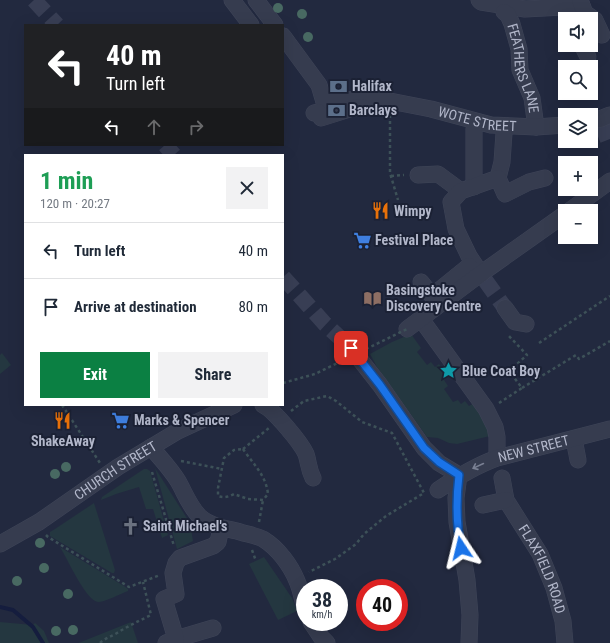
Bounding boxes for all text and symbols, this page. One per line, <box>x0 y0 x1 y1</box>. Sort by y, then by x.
map controls <box>558 12 598 244</box>
button: sound <box>558 12 598 52</box>
street label: FEATHERS LANE <box>504 22 542 114</box>
text: 40 m <box>106 39 162 72</box>
icon: left <box>40 40 92 92</box>
button: search <box>558 60 598 100</box>
text: Turn left <box>106 73 165 94</box>
bank icon: Halifax <box>329 76 349 96</box>
place label: Halifax <box>352 78 392 94</box>
bank icon: Barclays <box>326 100 346 120</box>
place label: Barclays <box>349 102 397 118</box>
street label: WOTE STREET <box>436 103 517 134</box>
button: layers <box>558 108 598 148</box>
icon: left <box>101 116 123 138</box>
icon: ahead <box>143 116 165 138</box>
icon: right <box>185 116 207 138</box>
button: + <box>558 156 598 196</box>
text: 1 min <box>40 167 93 195</box>
button: close <box>226 167 268 209</box>
text: 120 m · 20:27 <box>40 196 110 211</box>
restaurant icon: Wimpy <box>371 201 391 221</box>
place label: Wimpy <box>394 203 432 219</box>
button: − <box>558 204 598 244</box>
supermarket icon: Festival Place <box>352 230 372 250</box>
place label: Festival Place <box>375 232 453 248</box>
icon: left <box>40 240 62 262</box>
text: Turn left <box>74 242 125 260</box>
text: 40 m <box>238 242 268 260</box>
place label: Basingstoke Discovery Centre <box>386 282 482 314</box>
library icon: Basingstoke Discovery Centre <box>363 288 383 308</box>
icon: arrive <box>40 296 62 318</box>
text: Arrive at destination <box>74 298 197 316</box>
text: 80 m <box>238 298 268 316</box>
pin <box>334 331 368 365</box>
icon: arrive <box>340 337 362 359</box>
button: Exit <box>40 352 150 398</box>
button: Share <box>158 352 268 398</box>
place icon: Blue Coat Boy <box>439 361 459 381</box>
place label: Blue Coat Boy <box>462 363 541 379</box>
supermarket icon: Marks & Spencer <box>111 410 131 430</box>
restaurant icon: ShakeAway <box>53 411 73 431</box>
place label: Marks & Spencer <box>134 412 230 428</box>
street label: NEW STREET <box>496 432 571 465</box>
place label: ShakeAway <box>31 433 96 449</box>
street label: CHURCH STREET <box>71 438 159 503</box>
one-way arrow <box>472 463 484 470</box>
church icon: Saint Michael's <box>120 516 140 536</box>
place label: Saint Michael's <box>143 518 227 534</box>
street label: FLAXFIELD ROAD <box>515 522 569 615</box>
position arrow <box>440 527 482 569</box>
speed limit sign: 40 <box>356 579 408 631</box>
text: 38 <box>312 588 332 612</box>
text: km/h <box>312 609 332 620</box>

